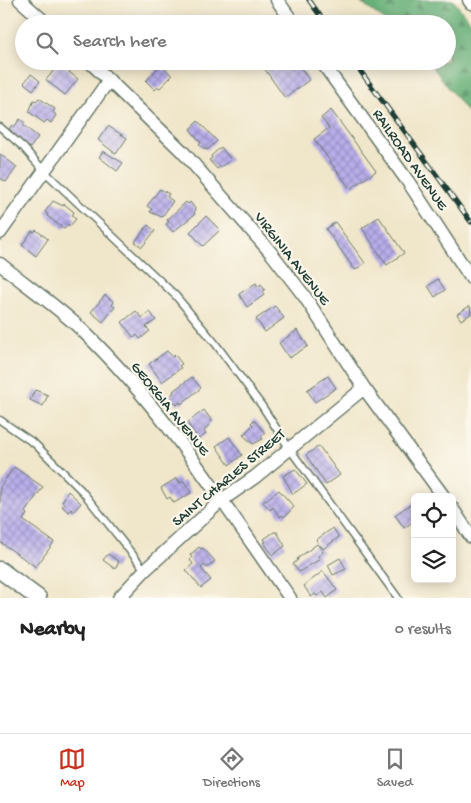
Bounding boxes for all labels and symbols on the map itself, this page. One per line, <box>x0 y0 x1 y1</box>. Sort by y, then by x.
street label: RAILROAD AVENUE <box>368 106 451 215</box>
street label: VIRGINIA AVENUE <box>249 208 334 310</box>
street label: GEORGIA AVENUE <box>126 359 213 460</box>
street label: SAINT CHARLES STREET <box>169 425 291 531</box>

